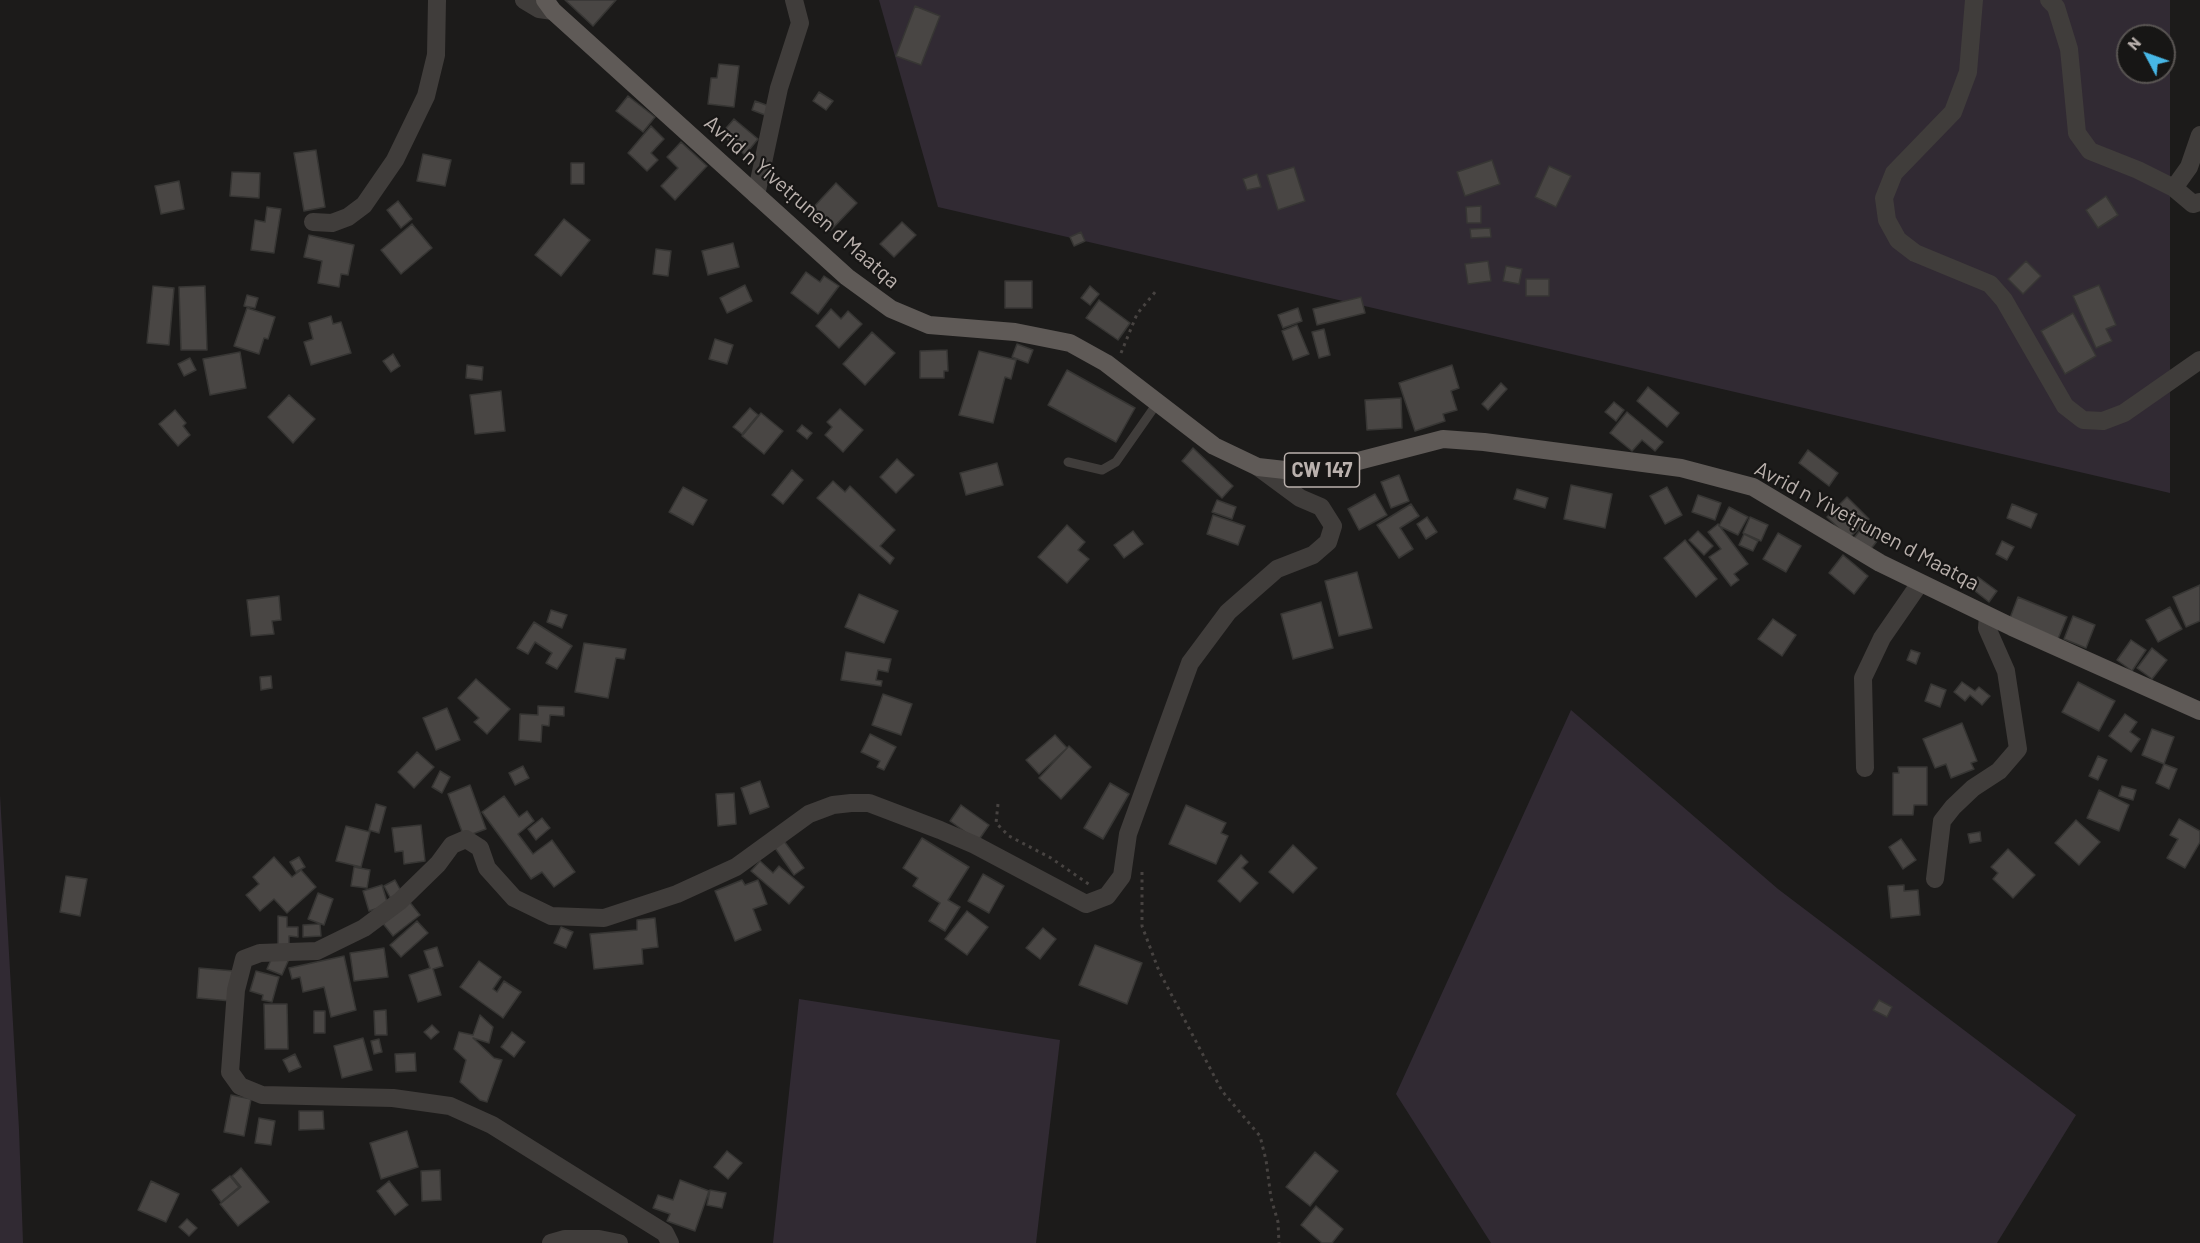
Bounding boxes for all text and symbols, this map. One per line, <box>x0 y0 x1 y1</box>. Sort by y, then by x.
north arrow <box>2116 24 2176 84</box>
text: N <box>2123 33 2144 53</box>
street label: Avrid n Yivetṛunen d Maatqa <box>699 110 905 294</box>
road number: CW 147 <box>1284 453 1360 487</box>
street label: Avrid n Yivetṛunen d Maatqa <box>1750 456 1984 596</box>

